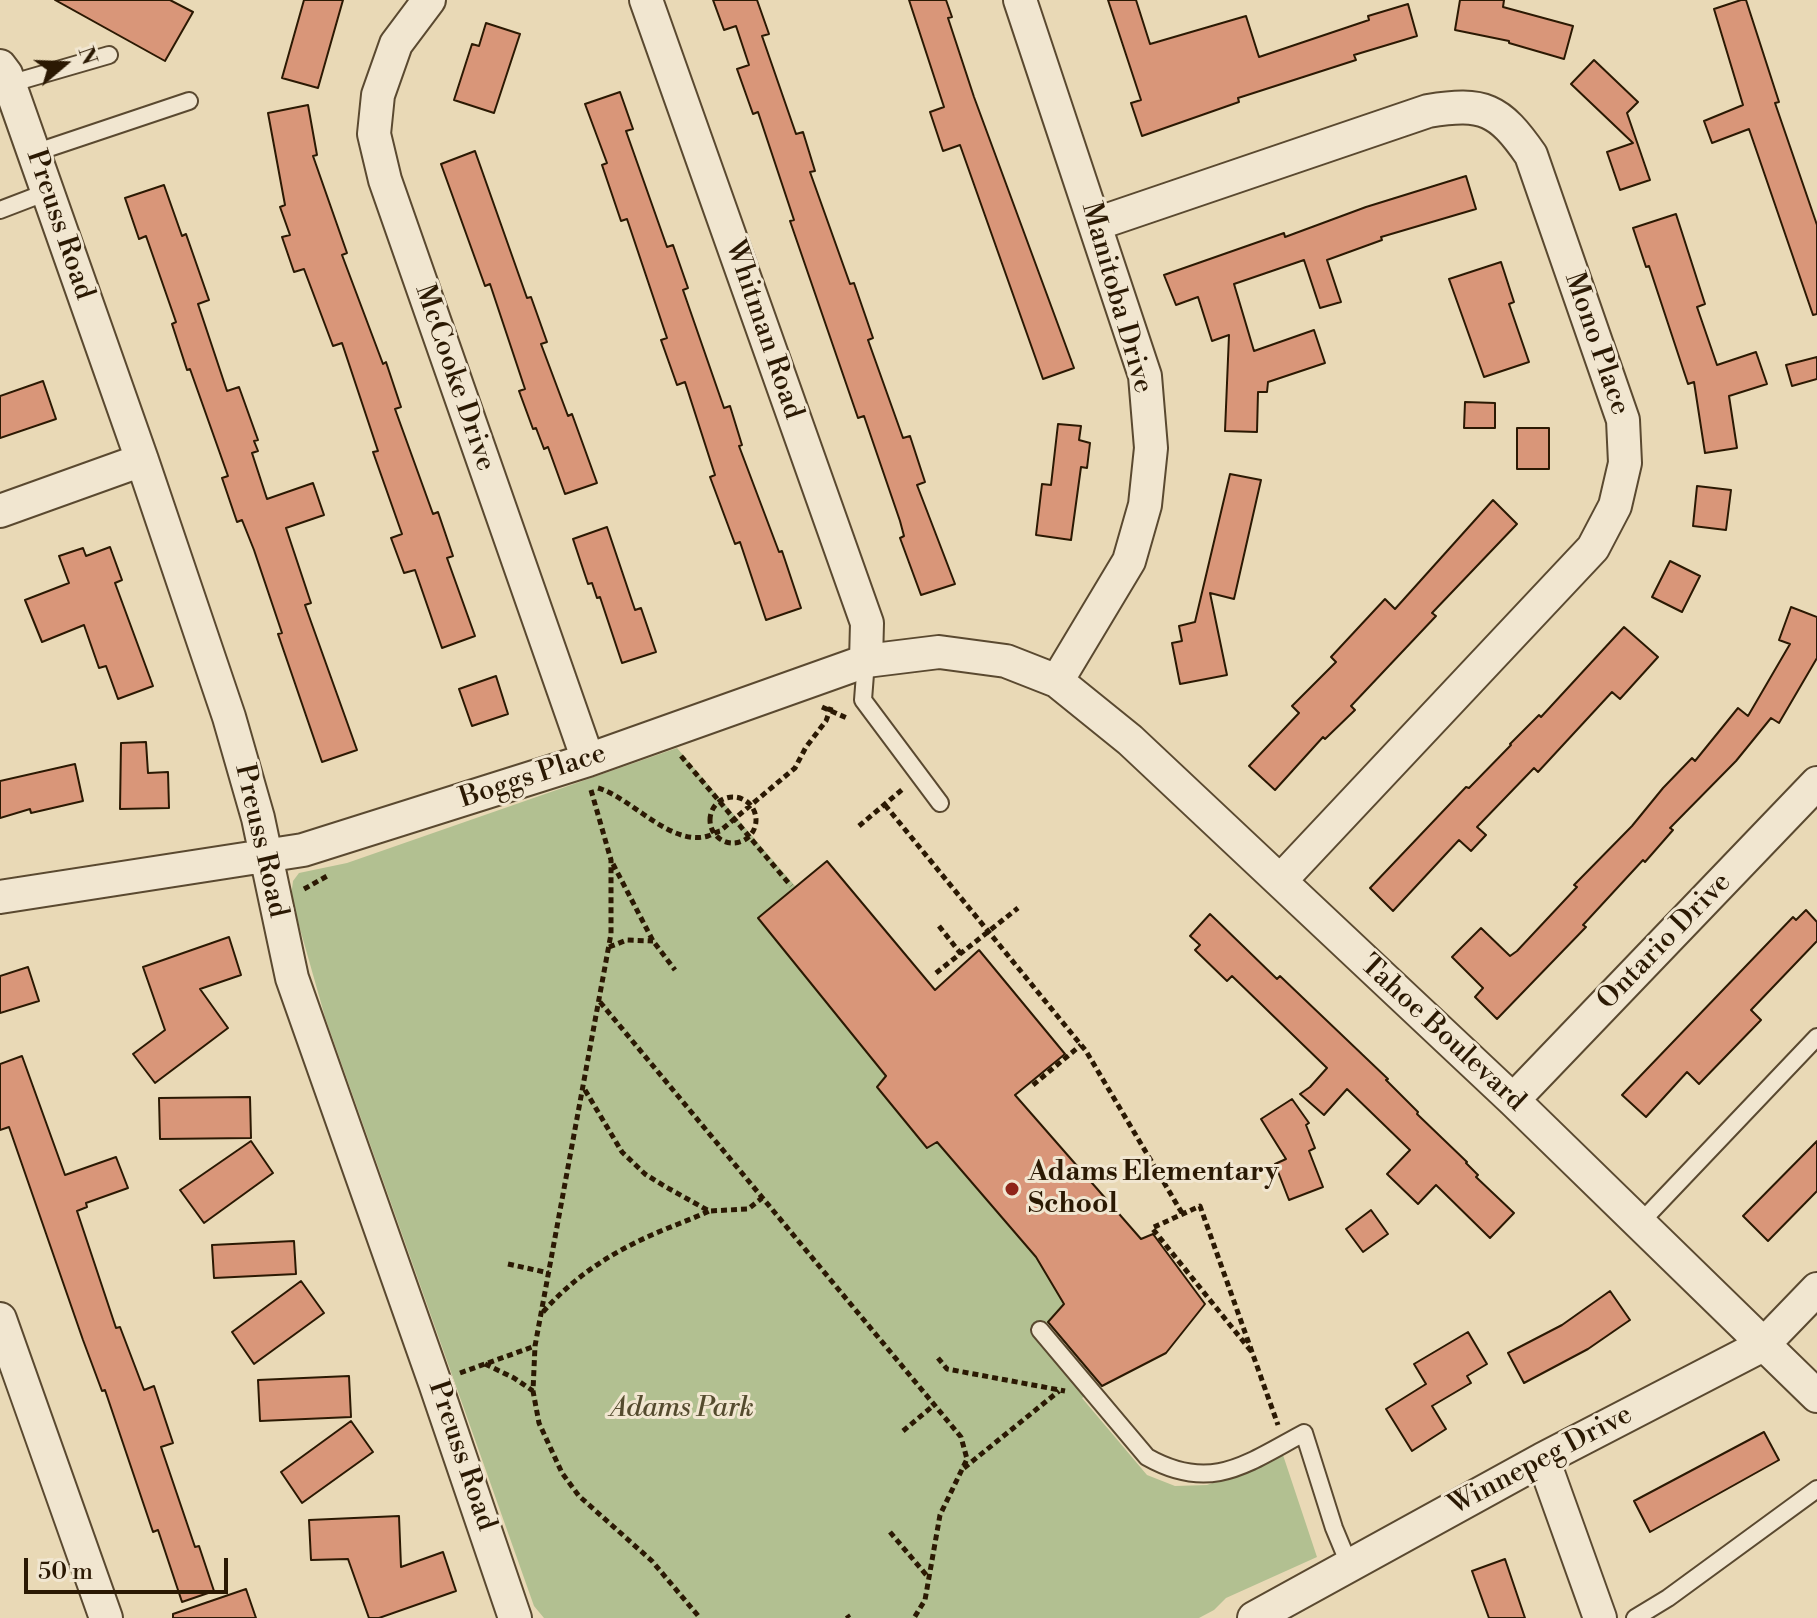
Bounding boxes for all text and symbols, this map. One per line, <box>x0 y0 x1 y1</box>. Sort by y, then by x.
north arrow <box>24 24 104 104</box>
text: N <box>72 43 103 69</box>
street label: Preuss Road <box>18 146 100 304</box>
street label: Manitoba Drive <box>1073 199 1159 397</box>
street label: Whitman Road <box>717 236 809 424</box>
street label: Mono Place <box>1556 268 1636 420</box>
street label: McCooke Drive <box>406 280 502 476</box>
street label: Boggs Place <box>455 737 611 817</box>
street label: Preuss Road <box>226 761 294 921</box>
street label: Ontario Drive <box>1591 866 1739 1018</box>
street label: Tahoe Boulevard <box>1352 949 1532 1119</box>
place label: Adams Elementary School <box>1028 1156 1279 1222</box>
marker: Adams Elementary School <box>1003 1180 1021 1198</box>
street label: Preuss Road <box>420 1377 502 1535</box>
park label: Adams Park <box>610 1392 754 1426</box>
street label: Winnepeg Drive <box>1443 1399 1639 1523</box>
scale bar <box>28 1542 232 1592</box>
text: 50 m <box>38 1557 93 1587</box>

